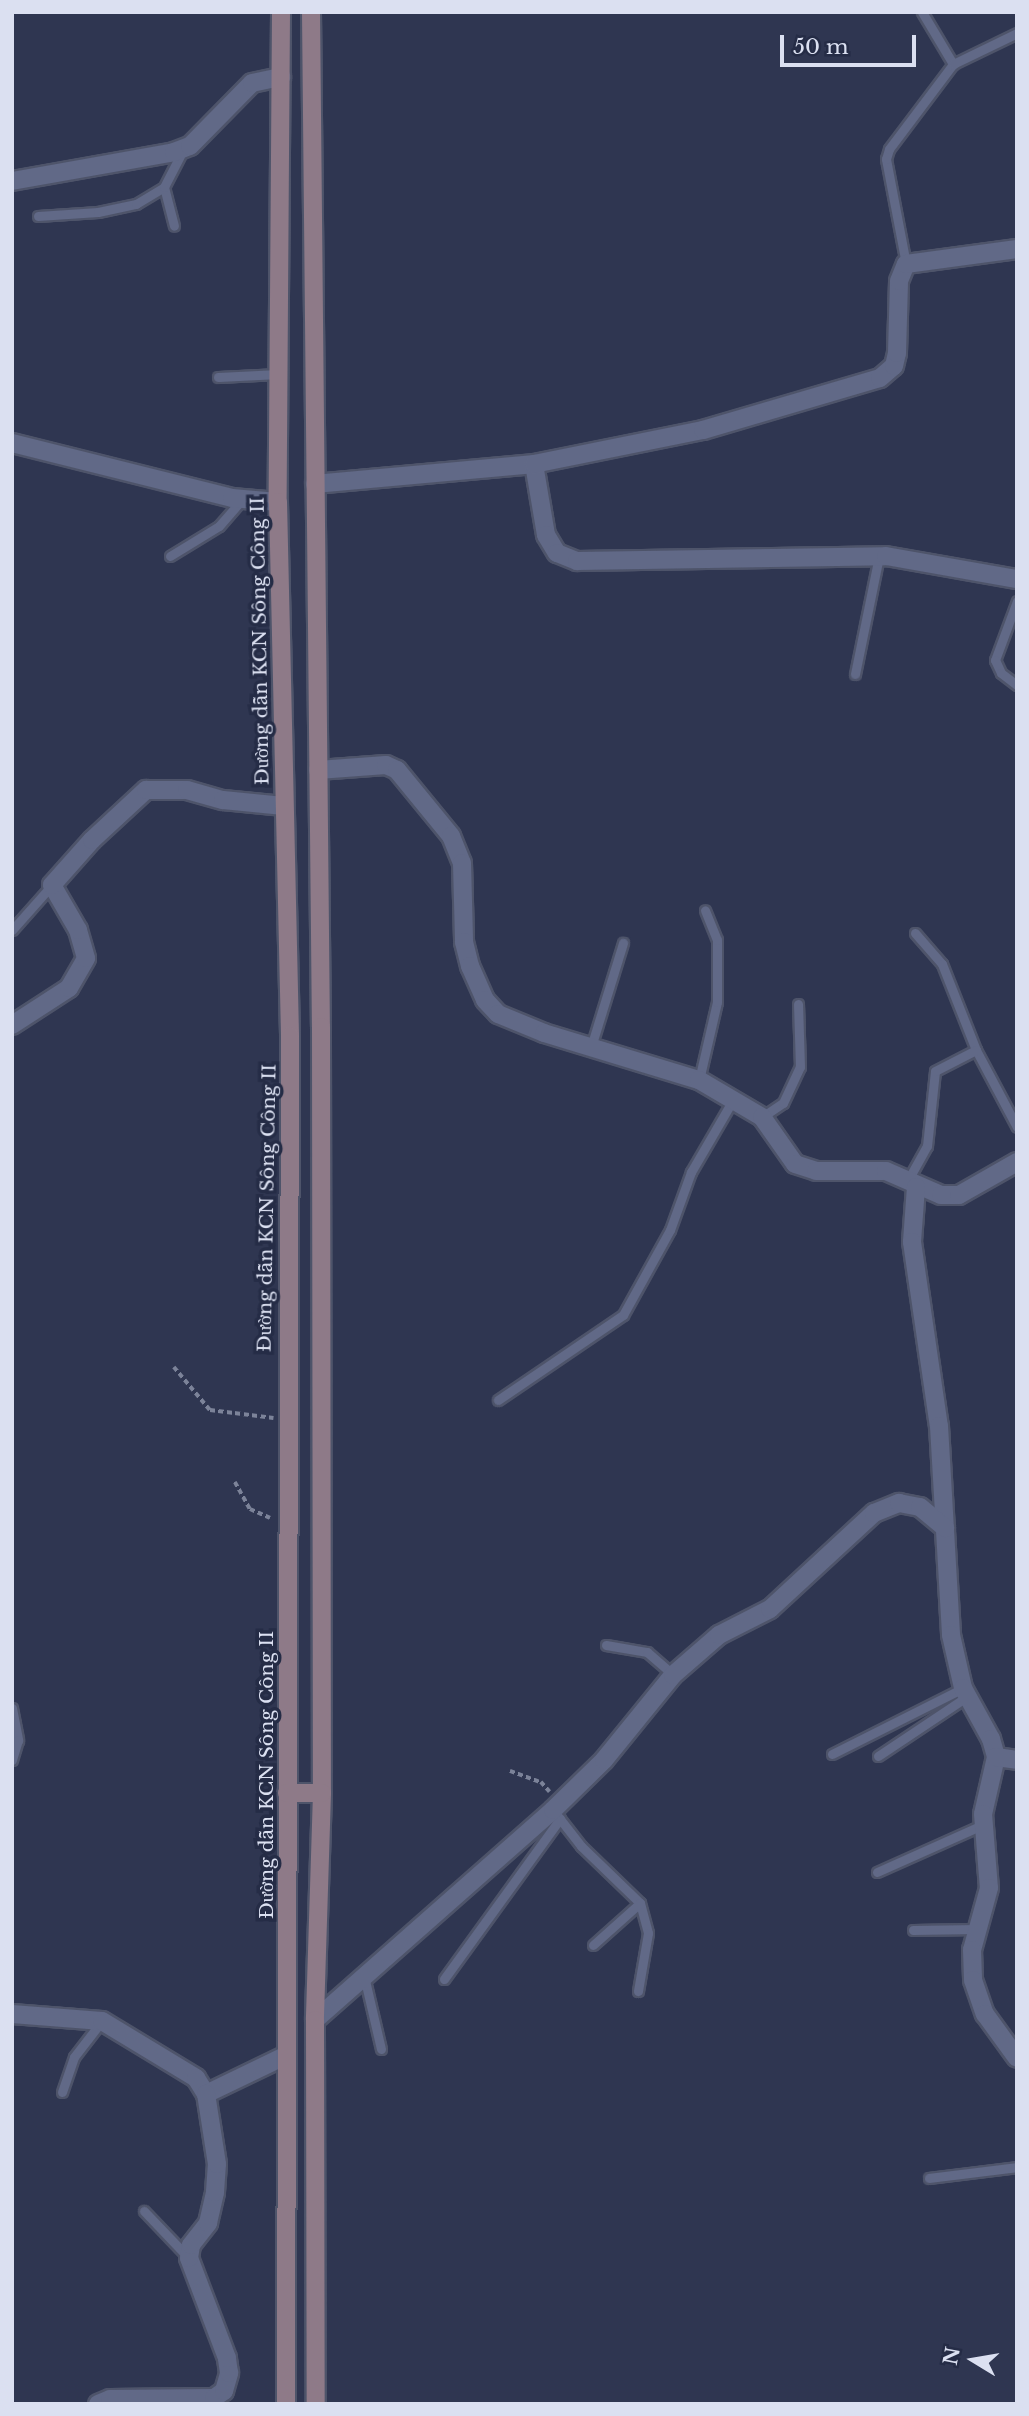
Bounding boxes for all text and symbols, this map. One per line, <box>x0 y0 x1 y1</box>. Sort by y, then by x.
scale bar <box>784 21 920 65</box>
text: 50 m <box>793 34 848 60</box>
street label: Đường dẫn KCN Sông Công II <box>246 496 274 786</box>
street label: Đường dẫn KCN Sông Công II <box>253 1063 281 1353</box>
street label: Đường dẫn KCN Sông Công II <box>256 1631 278 1919</box>
north arrow <box>938 2325 1008 2395</box>
text: N <box>939 2345 965 2367</box>

